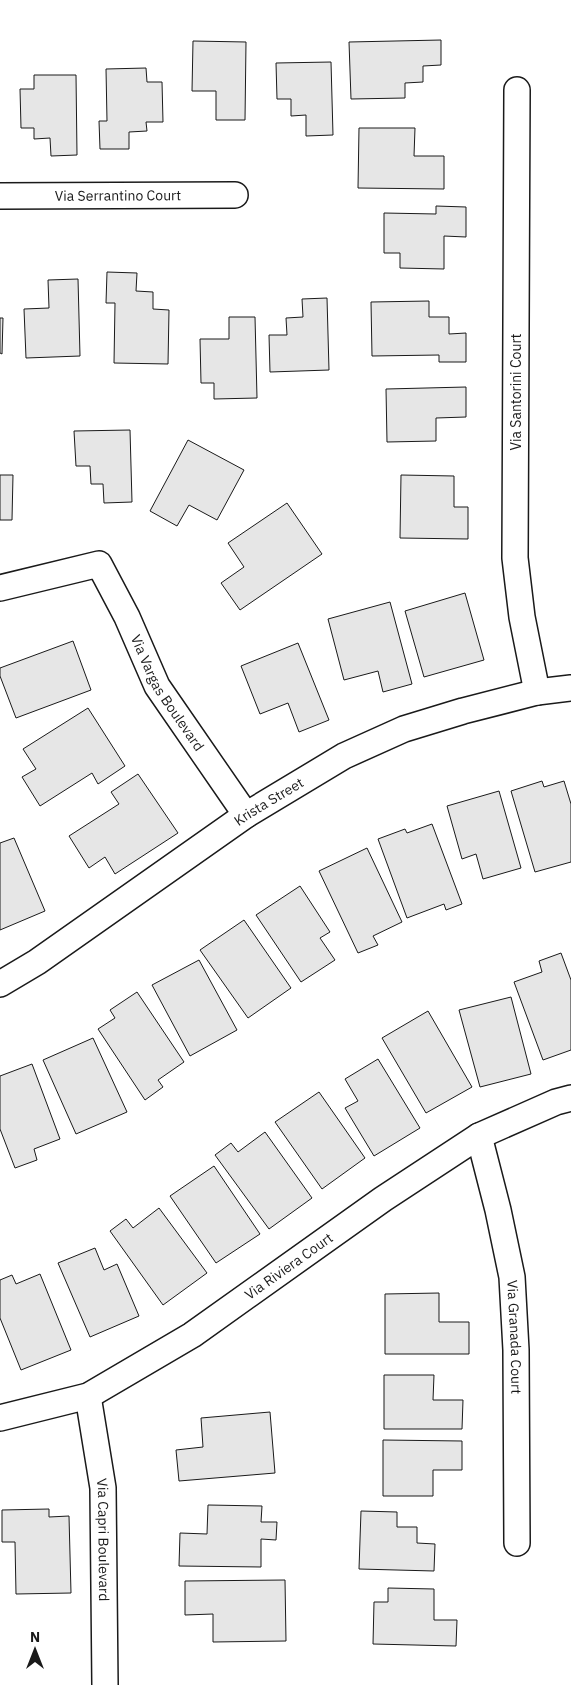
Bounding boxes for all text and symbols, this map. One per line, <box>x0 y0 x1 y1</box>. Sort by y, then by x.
street label: Via Serrantino Court <box>55 186 181 205</box>
street label: Via Santorini Court <box>507 333 525 451</box>
street label: Via Vargas Boulevard <box>127 632 208 754</box>
street label: Krista Street <box>230 773 307 830</box>
street label: Via Riviera Court <box>241 1229 336 1304</box>
street label: Via Granada Court <box>503 1280 525 1394</box>
street label: Via Capri Boulevard <box>93 1477 113 1601</box>
north arrow <box>10 1625 60 1675</box>
text: N <box>30 1628 40 1646</box>

